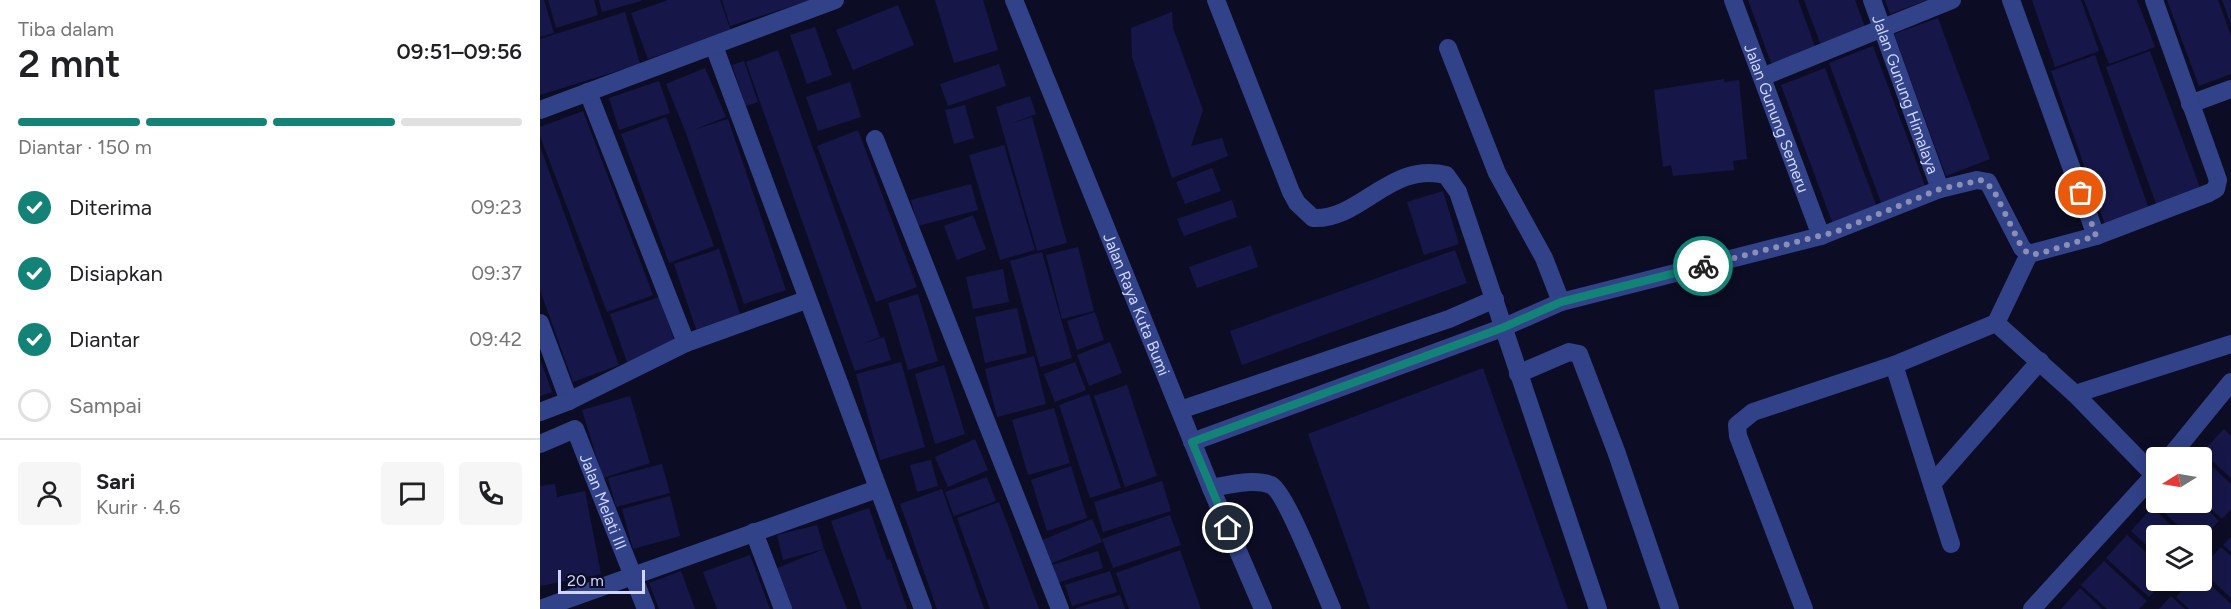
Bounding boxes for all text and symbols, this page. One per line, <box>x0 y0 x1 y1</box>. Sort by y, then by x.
street label: Jalan Gunung Himalaya <box>1868 12 1943 176</box>
text: Tiba dalam <box>18 17 114 41</box>
text: 09:51–09:56 <box>397 38 522 65</box>
text: 2 mnt <box>18 40 121 87</box>
street label: Jalan Gunung Semeru <box>1740 41 1813 195</box>
text: Diantar · 150 m <box>18 135 152 159</box>
pin <box>2055 167 2106 218</box>
icon: bag <box>2064 176 2097 209</box>
icon: check <box>18 191 51 224</box>
text: Diterima <box>69 194 152 221</box>
text: 09:23 <box>471 195 522 219</box>
street label: Jalan Raya Kuta Bumi <box>1099 230 1174 379</box>
courier <box>1673 236 1733 296</box>
icon: bike <box>1687 250 1720 283</box>
icon: check <box>18 257 51 290</box>
text: Disiapkan <box>69 260 163 287</box>
text: 09:37 <box>471 261 522 285</box>
icon: check <box>18 323 51 356</box>
text: Diantar <box>69 326 140 353</box>
text: 09:42 <box>469 327 522 351</box>
text: Sampai <box>69 392 142 419</box>
north arrow <box>2146 447 2212 513</box>
map controls <box>2146 447 2212 591</box>
street label: Jalan Melati III <box>576 451 631 552</box>
button: person <box>18 462 81 525</box>
button: chat <box>381 462 444 525</box>
button: phone <box>459 462 522 525</box>
text: Sari <box>96 468 135 495</box>
text: Kurir · 4.6 <box>96 495 180 519</box>
pin <box>1202 502 1253 553</box>
icon: home <box>1211 511 1244 544</box>
button: layers <box>2146 525 2212 591</box>
scale bar <box>558 567 645 594</box>
text: 20 m <box>567 571 604 590</box>

